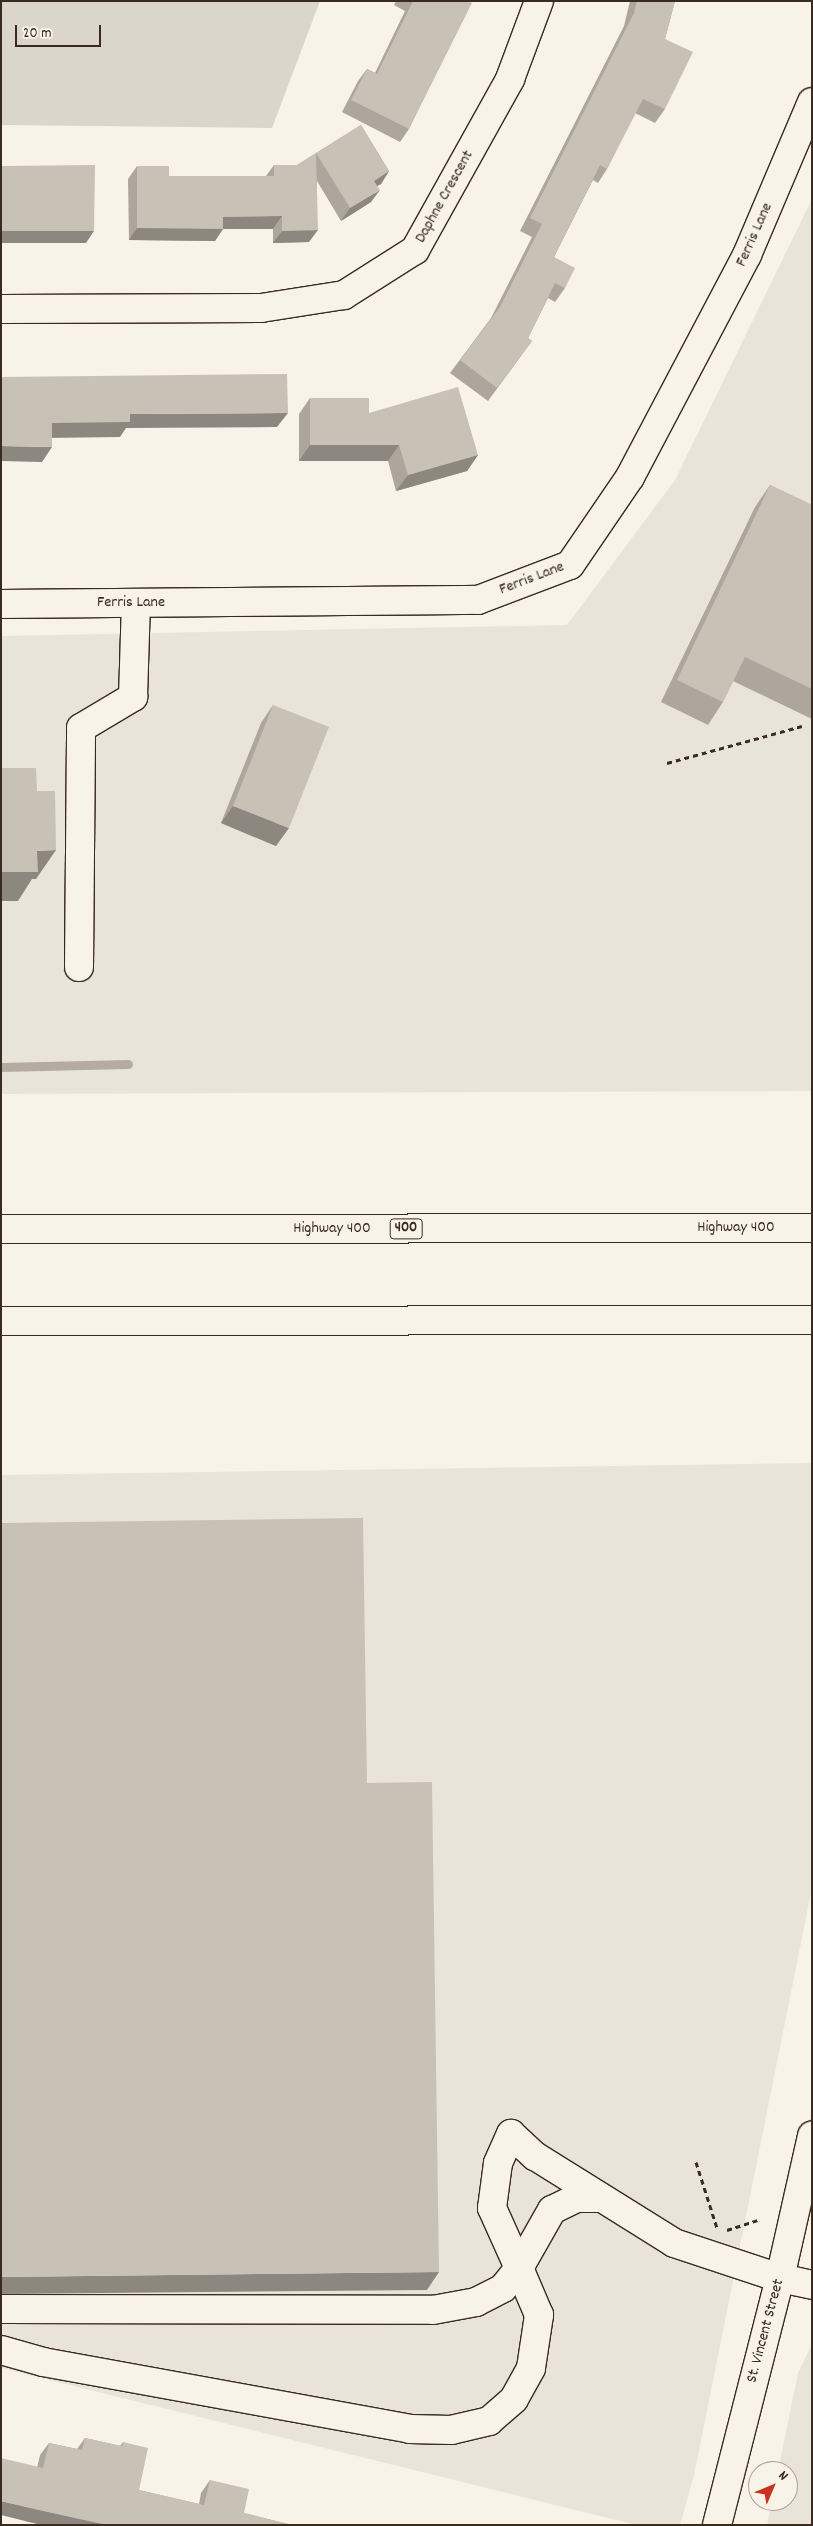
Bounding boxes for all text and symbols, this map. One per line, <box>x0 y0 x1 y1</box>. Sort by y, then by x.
scale bar <box>18 15 104 47</box>
text: 20 m <box>23 23 51 45</box>
street label: Daphne Crescent <box>412 147 478 247</box>
street label: Ferris Lane <box>732 200 778 270</box>
street label: Ferris Lane <box>497 558 567 600</box>
street label: Ferris Lane <box>97 593 165 613</box>
road number: 400 <box>388 1216 424 1242</box>
street label: Highway 400 <box>697 1218 775 1238</box>
street label: Highway 400 <box>293 1219 371 1239</box>
street label: St. Vincent Street <box>743 2277 789 2385</box>
north arrow <box>748 2461 798 2511</box>
text: N <box>773 2467 792 2486</box>

